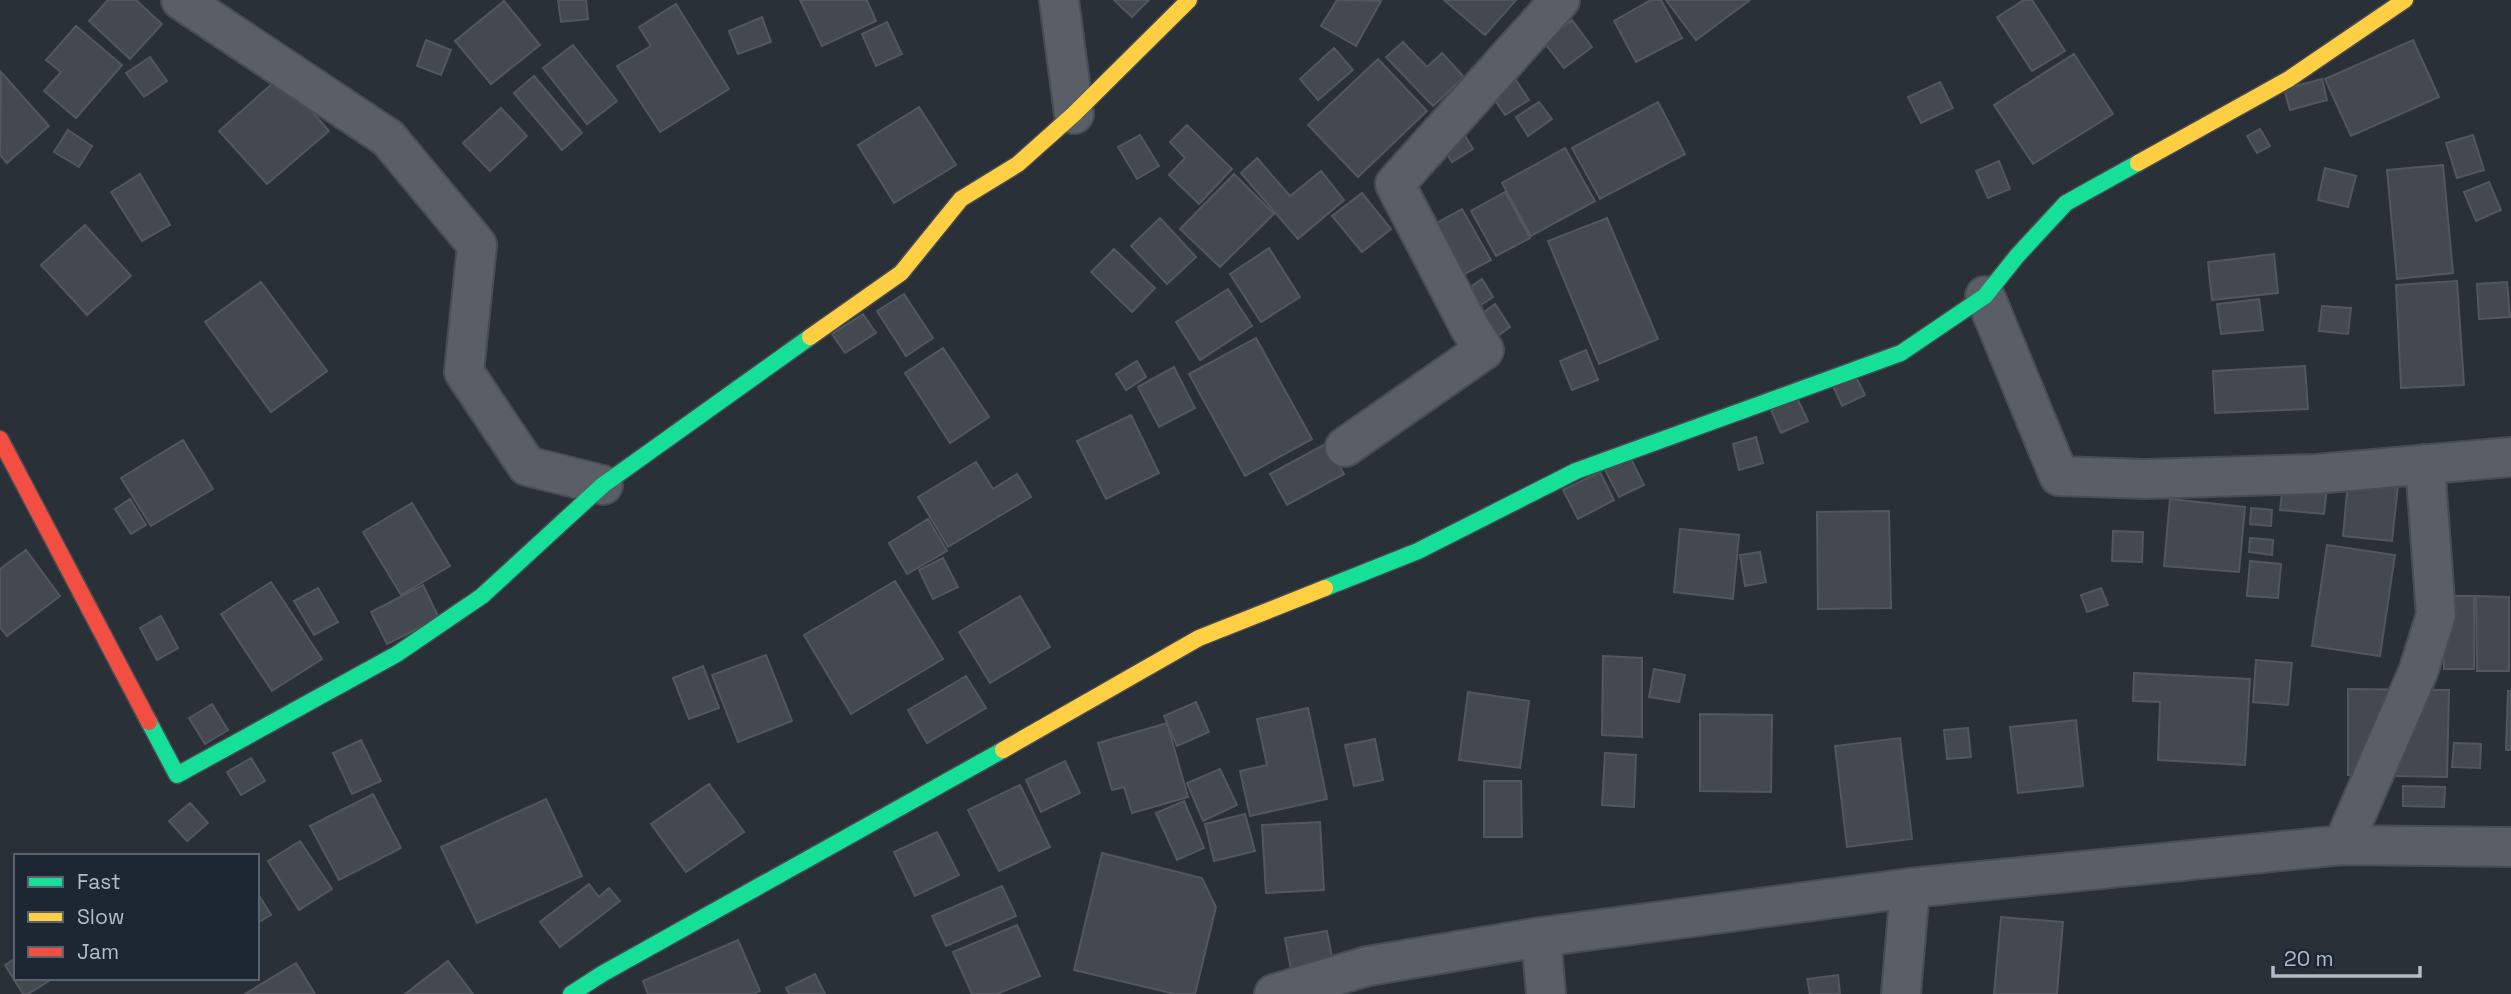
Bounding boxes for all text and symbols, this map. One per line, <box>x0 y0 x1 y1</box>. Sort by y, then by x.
legend <box>14 854 259 980</box>
text: Fast <box>77 868 121 895</box>
text: Slow <box>77 903 125 930</box>
scale bar <box>2273 934 2420 978</box>
text: Jam <box>77 938 119 965</box>
text: 20 m <box>2284 945 2334 972</box>

